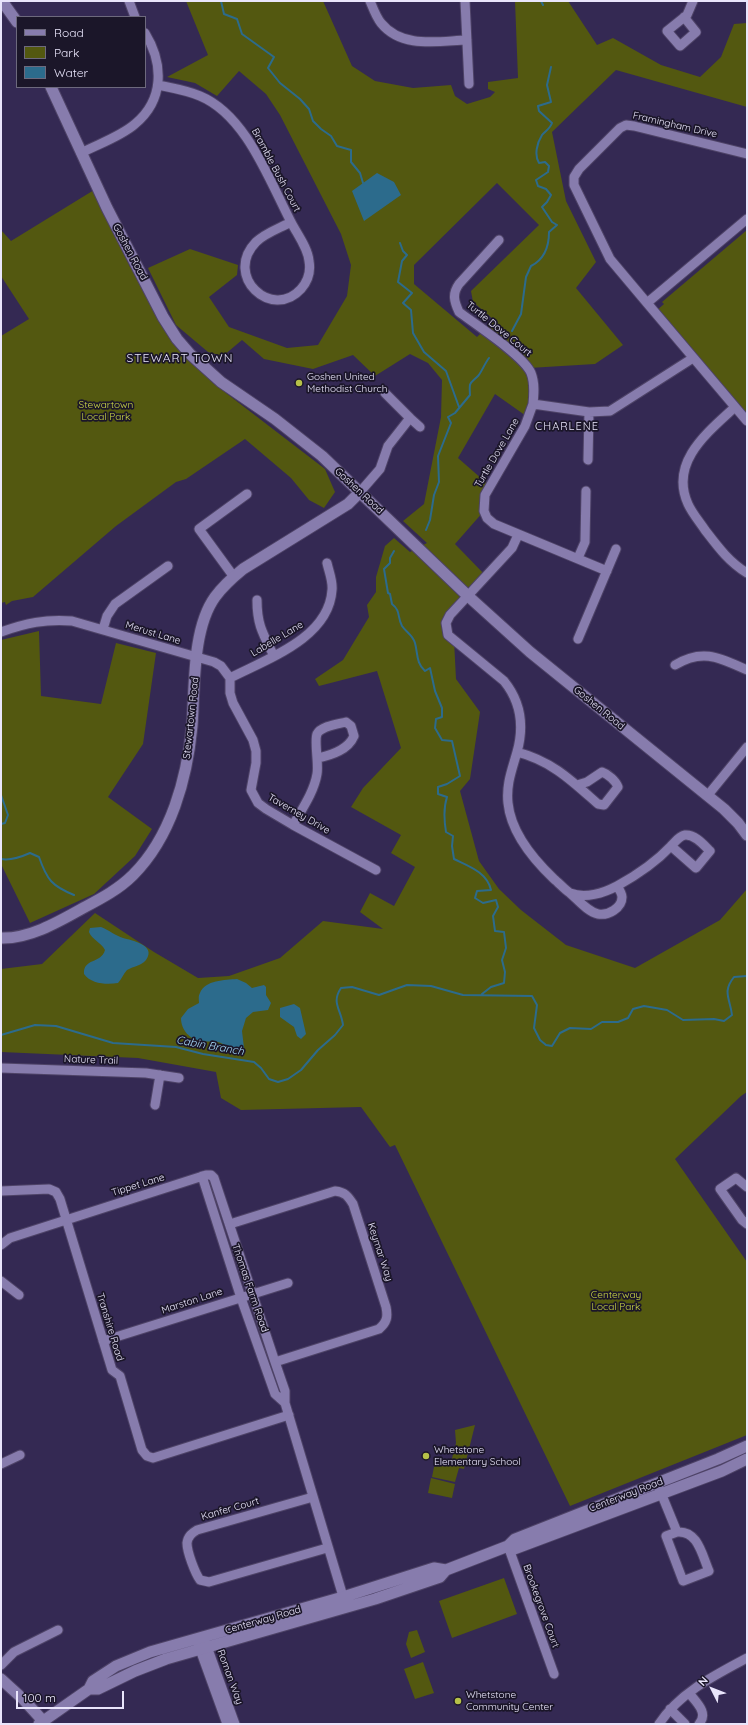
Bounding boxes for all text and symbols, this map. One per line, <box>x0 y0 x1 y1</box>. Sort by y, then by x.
legend <box>16 16 146 88</box>
text: Road <box>54 25 84 40</box>
text: Park <box>54 45 79 60</box>
text: Water <box>54 65 88 80</box>
street label: Framingham Drive <box>632 109 718 141</box>
street label: Bramble Bush Court <box>249 126 303 214</box>
street label: Goshen Road <box>110 222 150 282</box>
street label: Turtle Dove Court <box>464 299 534 359</box>
district label: STEWART TOWN <box>127 351 233 365</box>
place label: Goshen United Methodist Church <box>307 371 387 394</box>
marker: Goshen United Methodist Church <box>294 378 304 388</box>
park label: Stewartown Local Park <box>79 399 133 422</box>
street label: Turtle Dove Lane <box>472 416 522 490</box>
district label: CHARLENE <box>535 420 599 434</box>
street label: Goshen Road <box>332 465 386 517</box>
street label: Merust Lane <box>124 619 182 647</box>
street label: Labelle Lane <box>249 619 305 659</box>
street label: Stewartown Road <box>181 676 201 760</box>
street label: Goshen Road <box>571 684 627 732</box>
street label: Taverney Drive <box>266 791 332 837</box>
water label: Cabin Branch <box>175 1034 245 1058</box>
street label: Nature Trail <box>64 1053 118 1067</box>
street label: Tippet Lane <box>110 1171 166 1199</box>
street label: Keymar Way <box>365 1221 395 1283</box>
street label: Thomas Farm Road <box>229 1242 271 1334</box>
street label: Marston Lane <box>160 1285 224 1317</box>
park label: Centerway Local Park <box>591 1289 641 1312</box>
street label: Transhire Road <box>94 1292 126 1362</box>
place label: Whetstone Elementary School <box>434 1444 521 1468</box>
marker: Whetstone Elementary School <box>421 1451 431 1461</box>
street label: Centerway Road <box>587 1475 665 1515</box>
street label: Kanfer Court <box>200 1495 260 1523</box>
street label: Brookegrove Court <box>520 1563 562 1649</box>
street label: Centerway Road <box>224 1603 302 1637</box>
street label: Roman Way <box>214 1648 246 1706</box>
north arrow <box>692 1669 732 1709</box>
text: N <box>695 1673 711 1689</box>
scale bar <box>18 1683 126 1709</box>
place label: Whetstone Community Center <box>466 1689 553 1712</box>
text: 100 m <box>23 1690 56 1705</box>
marker: Whetstone Community Center <box>453 1696 463 1706</box>

